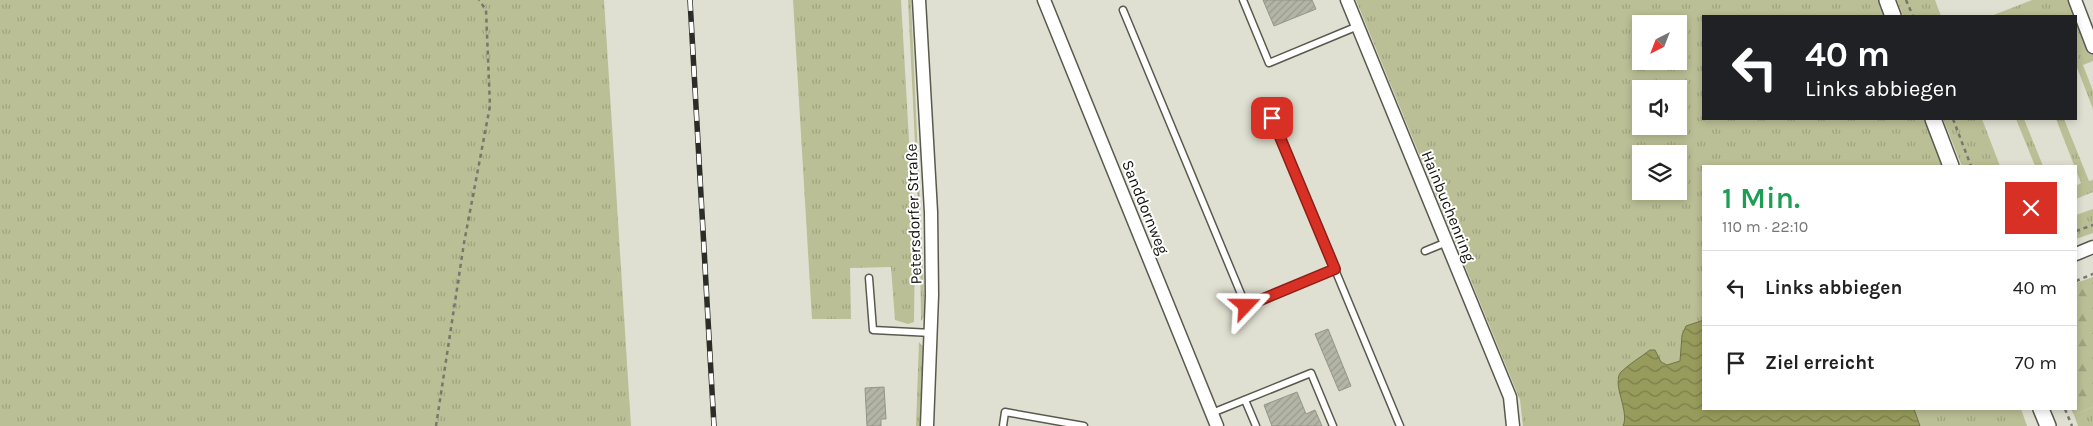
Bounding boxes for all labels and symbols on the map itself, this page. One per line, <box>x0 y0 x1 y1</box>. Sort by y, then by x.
north arrow <box>1632 15 1688 70</box>
pin <box>1251 97 1293 139</box>
street label: Petersdorfer Straße <box>902 143 925 285</box>
street label: Hainbuchenring <box>1418 148 1479 265</box>
street label: Sanddornweg <box>1118 157 1173 257</box>
position arrow <box>1219 279 1271 331</box>

